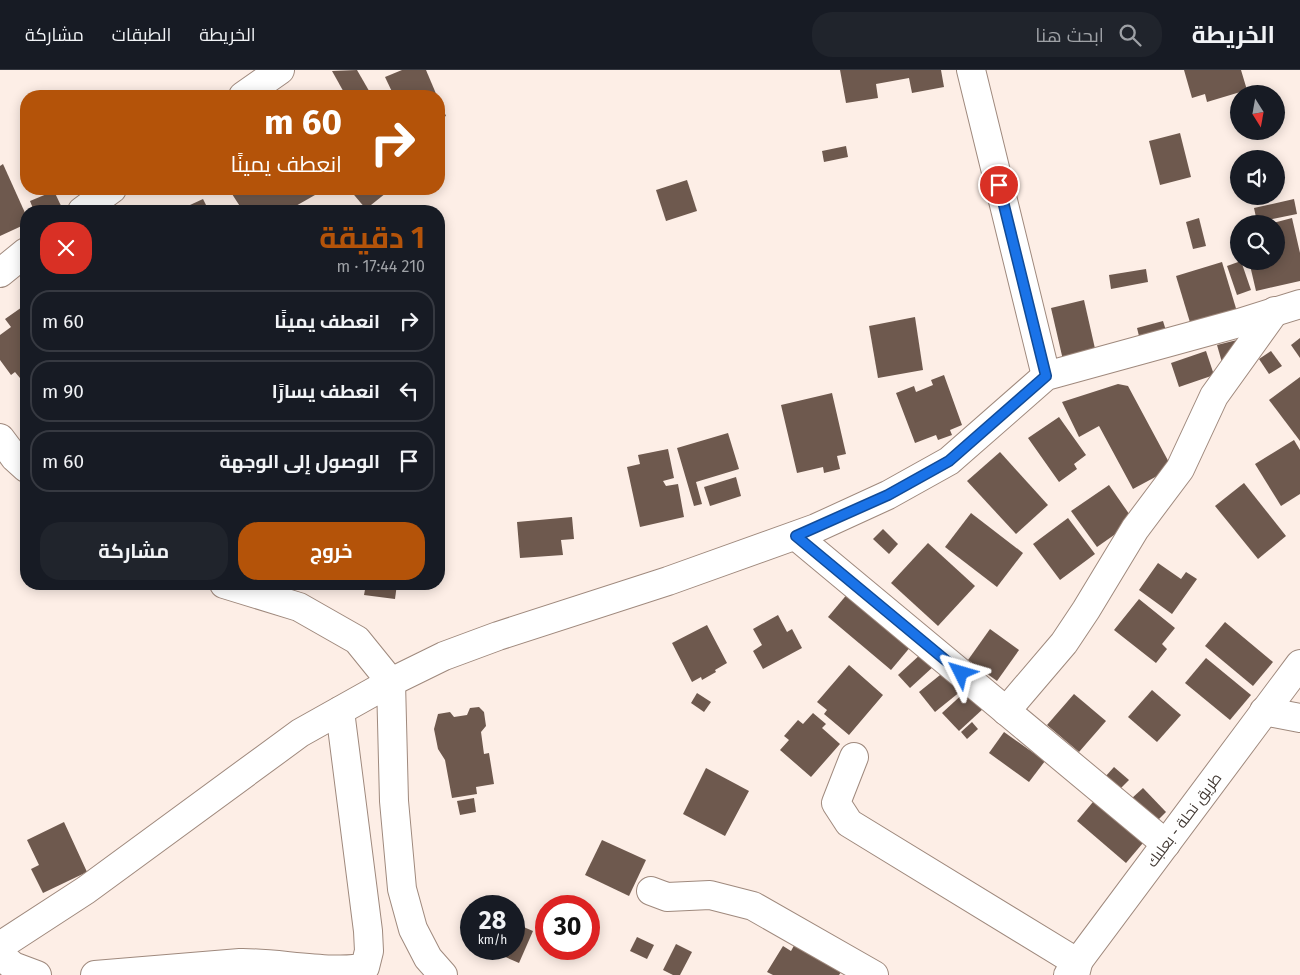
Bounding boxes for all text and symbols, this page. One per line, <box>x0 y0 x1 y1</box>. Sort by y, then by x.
search box <box>812 12 1162 57</box>
icon: search <box>1116 21 1144 49</box>
text: الخريطة <box>1192 21 1275 49</box>
text: مشاركة <box>25 24 84 46</box>
text: الطبقات <box>112 24 171 46</box>
text: الخريطة <box>199 24 256 46</box>
text: ابحث هنا <box>1035 24 1104 47</box>
north arrow <box>1230 85 1285 140</box>
map controls <box>1230 85 1285 270</box>
text: 60 m <box>264 101 342 143</box>
icon: right <box>360 110 425 175</box>
button: sound <box>1230 150 1285 205</box>
text: انعطف يمينًا <box>231 151 342 178</box>
pin <box>978 164 1020 206</box>
icon: arrive <box>985 171 1013 199</box>
button: search <box>1230 215 1285 270</box>
text: 1 دقيقة <box>319 220 425 256</box>
button: close <box>40 222 92 274</box>
text: 210 m · 17:44 <box>337 257 425 276</box>
icon: right <box>395 307 423 335</box>
text: 60 m <box>42 310 84 333</box>
text: انعطف يمينًا <box>274 310 380 333</box>
icon: left <box>395 377 423 405</box>
text: 90 m <box>42 380 84 403</box>
text: انعطف يسارًا <box>272 380 380 403</box>
icon: arrive <box>395 447 423 475</box>
text: 60 m <box>42 450 84 473</box>
text: الوصول إلى الوجهة <box>220 450 380 473</box>
button: مشاركة <box>40 522 228 580</box>
button: خروج <box>238 522 425 580</box>
position arrow <box>934 646 986 698</box>
street label: طريق نحلة - بعلبك <box>1143 769 1226 871</box>
speed limit sign: 30 <box>535 895 600 960</box>
text: 28 <box>479 906 506 936</box>
text: km/h <box>478 933 507 947</box>

